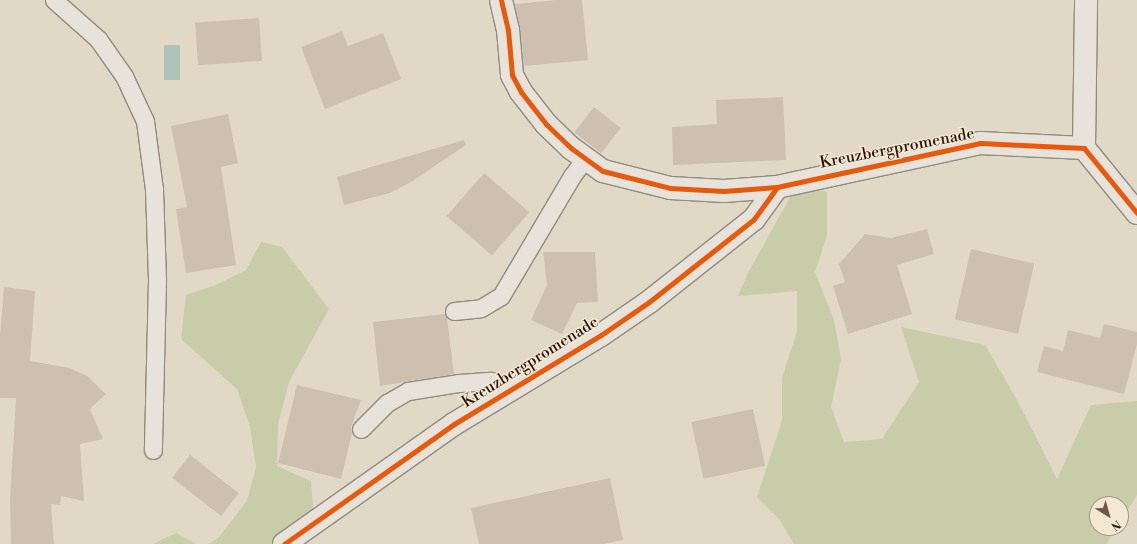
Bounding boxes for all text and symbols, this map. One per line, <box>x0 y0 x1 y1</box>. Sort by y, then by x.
street label: Kreuzbergpromenade <box>818 124 976 172</box>
street label: Kreuzbergpromenade <box>458 312 602 412</box>
north arrow <box>1089 496 1129 536</box>
text: N <box>1108 517 1123 533</box>

